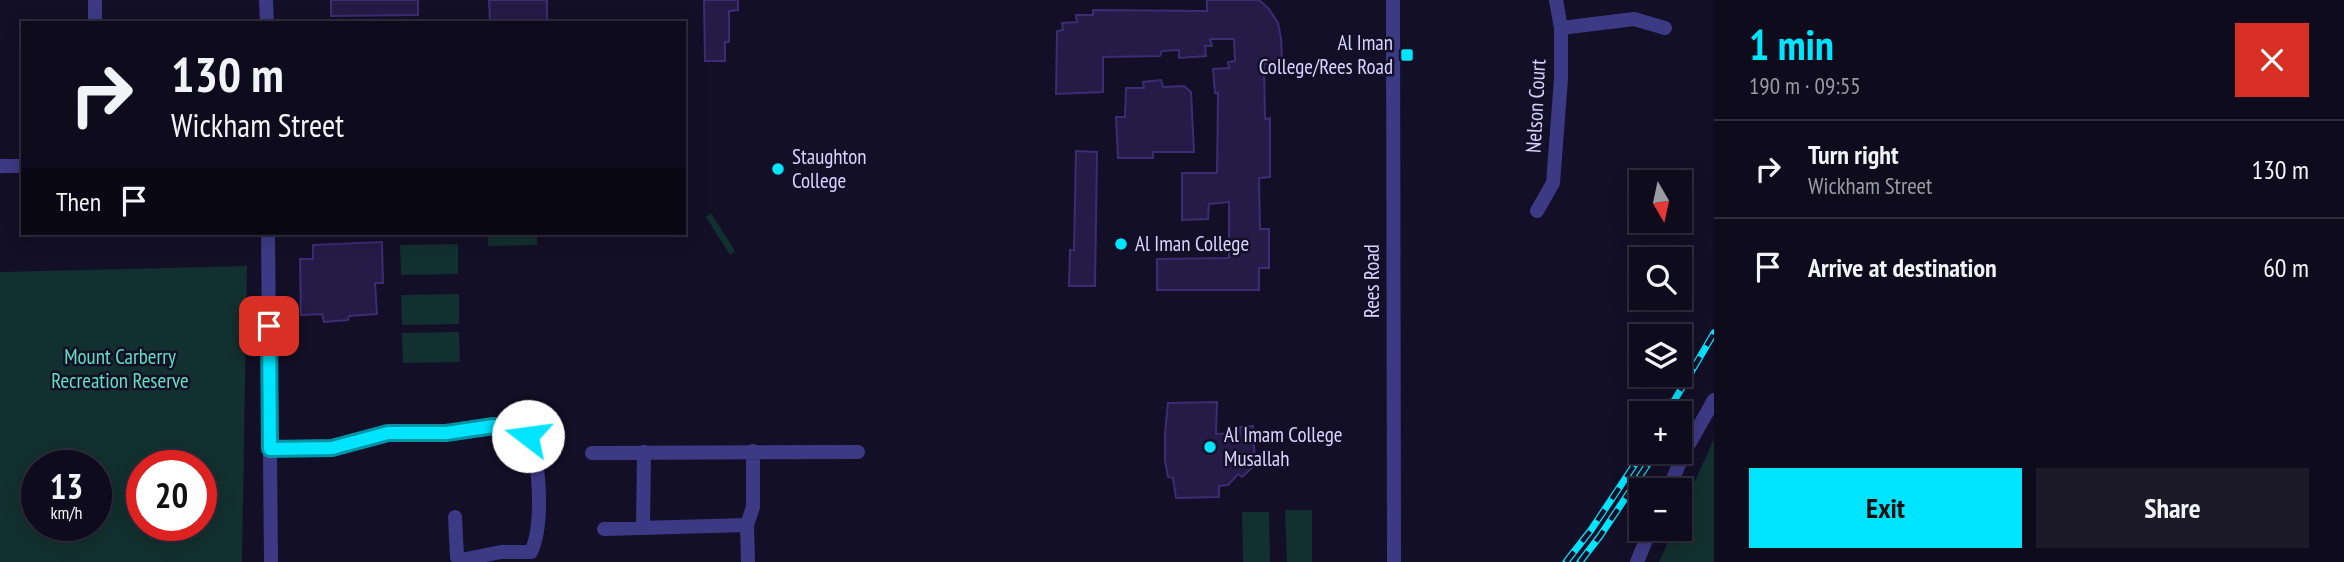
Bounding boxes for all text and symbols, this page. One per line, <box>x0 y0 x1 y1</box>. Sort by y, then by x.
text: 1 min <box>1749 17 1834 72</box>
button: close <box>2235 23 2309 97</box>
place label: Al Iman College/Rees Road <box>1259 29 1393 80</box>
text: 130 m <box>171 42 284 106</box>
marker: Al Iman College/Rees Road <box>1399 47 1415 63</box>
icon: right <box>56 49 147 140</box>
street label: Nelson Court <box>1520 58 1551 154</box>
text: 190 m · 09:55 <box>1749 71 1861 100</box>
text: Wickham Street <box>171 104 344 146</box>
text: Turn right <box>1808 138 1899 171</box>
place label: Staughton College <box>792 143 867 194</box>
icon: right <box>1749 150 1787 188</box>
text: 130 m <box>2251 153 2309 186</box>
marker: Staughton College <box>770 161 786 177</box>
north arrow <box>1629 170 1692 233</box>
map controls <box>1629 170 1692 541</box>
text: Wickham Street <box>1808 171 1932 200</box>
icon: arrive <box>115 182 153 220</box>
text: Then <box>56 185 101 218</box>
place label: Al Iman College <box>1135 230 1249 257</box>
marker: Al Iman College <box>1113 236 1129 252</box>
street label: Rees Road <box>1358 244 1385 318</box>
button: search <box>1629 247 1692 310</box>
icon: arrive <box>1749 248 1787 286</box>
text: Arrive at destination <box>1808 251 1997 284</box>
text: 60 m <box>2263 251 2309 284</box>
pin <box>239 296 299 356</box>
icon: arrive <box>250 307 288 345</box>
button: layers <box>1629 324 1692 387</box>
park label: Mount Carberry Recreation Reserve <box>51 343 189 394</box>
position arrow <box>491 399 565 473</box>
button: + <box>1629 401 1692 464</box>
place label: Al Imam College Musallah <box>1224 421 1343 472</box>
marker: Al Imam College Musallah <box>1202 439 1218 455</box>
speed limit sign: 20 <box>126 450 217 541</box>
text: 13 <box>50 463 83 509</box>
button: Exit <box>1749 468 2022 548</box>
button: Share <box>2036 468 2309 548</box>
button: − <box>1629 478 1692 541</box>
text: km/h <box>51 501 82 524</box>

